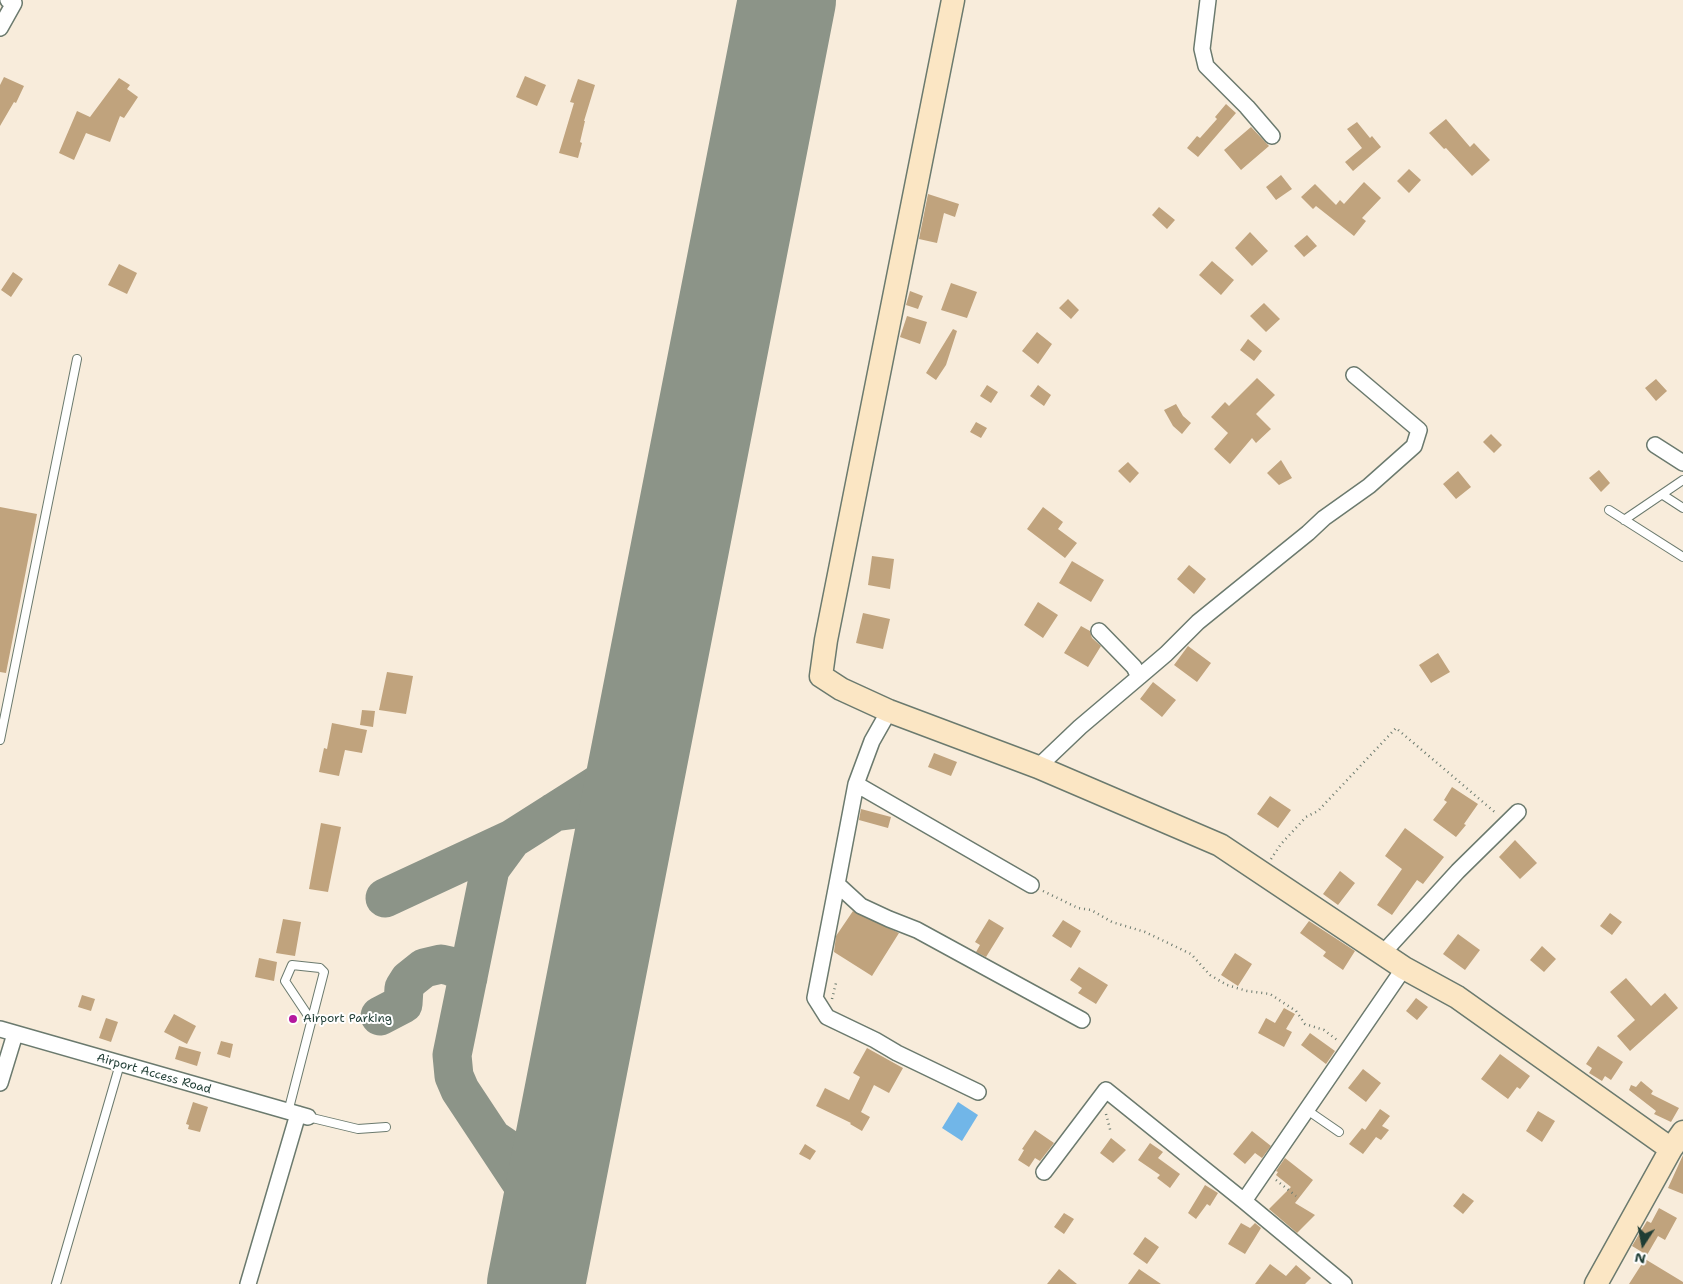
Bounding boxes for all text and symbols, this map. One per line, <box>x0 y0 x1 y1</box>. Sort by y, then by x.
place label: Airport Parking <box>303 1012 392 1026</box>
marker: Airport Parking <box>287 1013 299 1025</box>
street label: Airport Access Road <box>95 1051 213 1097</box>
north arrow <box>1618 1219 1668 1269</box>
text: N <box>1633 1249 1647 1269</box>

